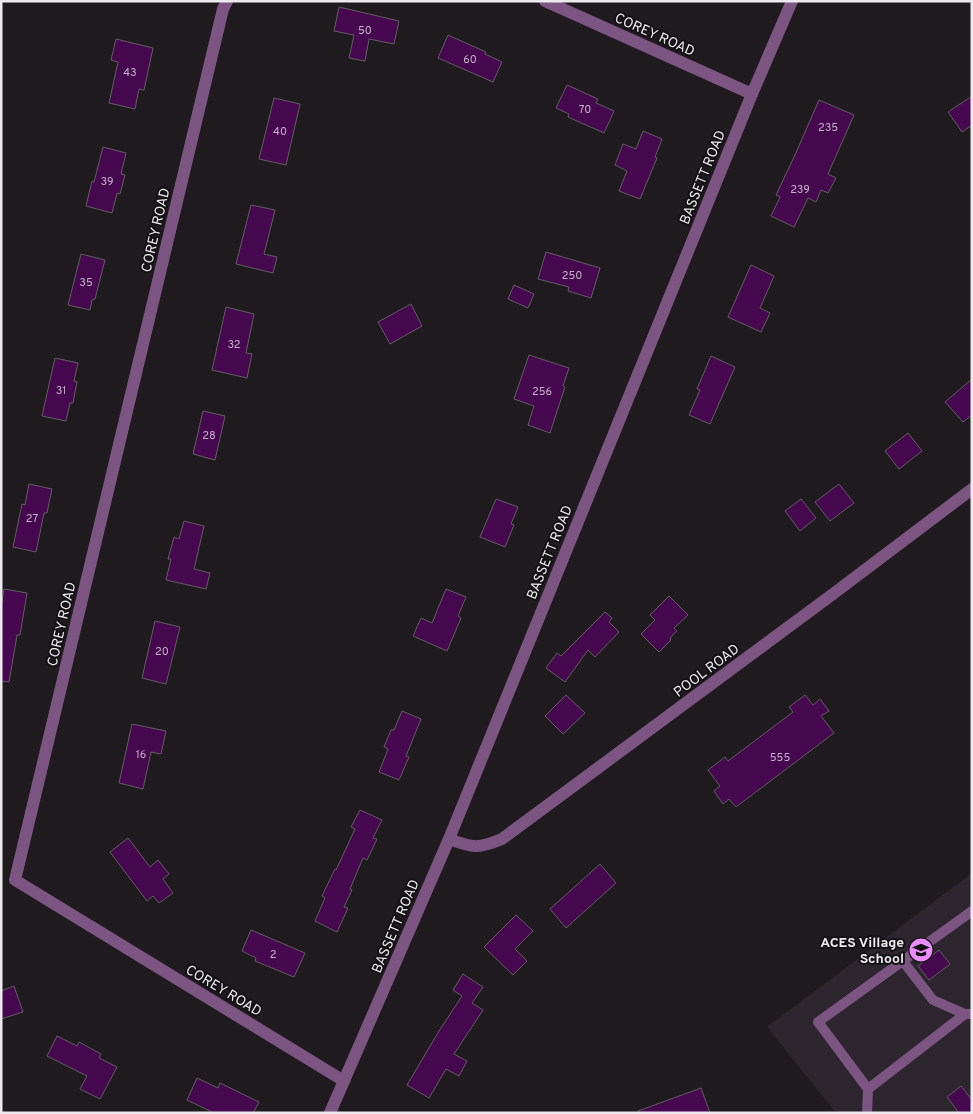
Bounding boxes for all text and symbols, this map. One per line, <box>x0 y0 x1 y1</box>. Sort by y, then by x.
street label: COREY ROAD <box>612 10 697 61</box>
house number: 50 <box>358 24 372 38</box>
house number: 60 <box>463 53 477 67</box>
house number: 43 <box>123 66 137 80</box>
house number: 70 <box>579 103 591 117</box>
house number: 235 <box>818 121 838 135</box>
house number: 40 <box>273 125 287 139</box>
street label: BASSETT ROAD <box>677 128 730 227</box>
house number: 39 <box>101 175 113 189</box>
house number: 239 <box>790 183 810 197</box>
street label: COREY ROAD <box>139 187 174 274</box>
house number: 250 <box>562 269 582 283</box>
house number: 35 <box>79 276 93 290</box>
house number: 32 <box>227 338 241 352</box>
house number: 31 <box>56 384 66 398</box>
house number: 256 <box>532 385 552 399</box>
house number: 28 <box>202 429 216 443</box>
street label: BASSETT ROAD <box>524 503 577 602</box>
house number: 27 <box>26 512 38 526</box>
street label: COREY ROAD <box>45 581 80 668</box>
street label: POOL ROAD <box>671 641 743 701</box>
house number: 20 <box>155 645 169 659</box>
house number: 16 <box>136 748 146 762</box>
house number: 555 <box>770 751 790 765</box>
street label: BASSETT ROAD <box>369 877 424 976</box>
place label: ACES Village School <box>820 935 904 968</box>
school or university icon: ACES Village School <box>908 937 934 963</box>
house number: 2 <box>270 948 276 962</box>
street label: COREY ROAD <box>182 962 264 1021</box>

